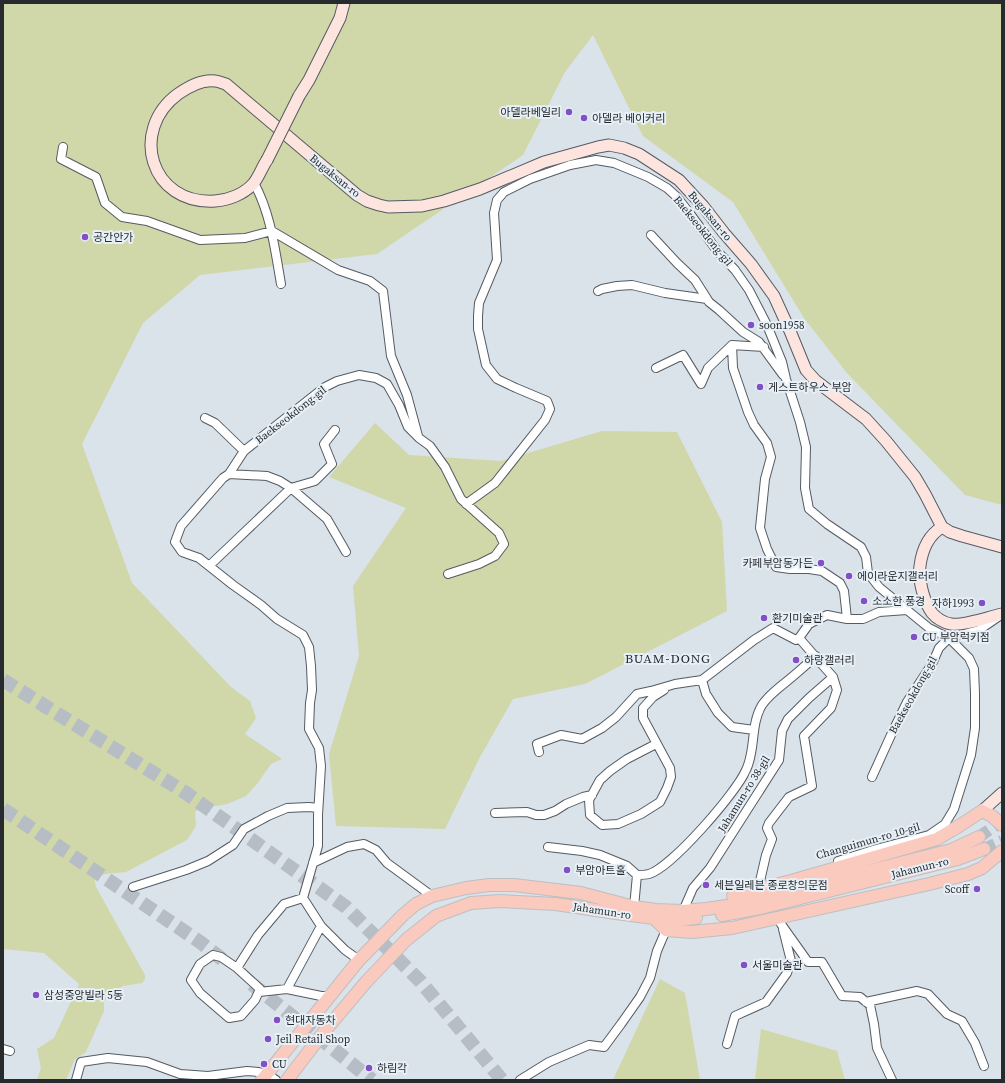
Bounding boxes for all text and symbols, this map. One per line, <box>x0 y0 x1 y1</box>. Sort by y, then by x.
place label: 아델라베일리 <box>500 105 561 120</box>
marker: 아델라베일리 <box>564 107 574 117</box>
place label: 아델라 베이커리 <box>592 111 665 126</box>
marker: 아델라 베이커리 <box>579 113 589 123</box>
street label: Bugaksan-ro <box>307 151 363 201</box>
street label: Bugaksan-ro <box>685 188 735 244</box>
street label: Baekseokdong-gil <box>670 193 736 269</box>
place label: 공간안가 <box>93 230 133 245</box>
marker: 공간안가 <box>80 232 90 242</box>
place label: soon1958 <box>759 318 805 333</box>
marker: soon1958 <box>746 320 756 330</box>
place label: 게스트하우스 부암 <box>768 380 852 395</box>
marker: 게스트하우스 부암 <box>755 382 765 392</box>
street label: Baekseokdong-gil <box>252 383 330 447</box>
place label: 카페부암동가든 <box>742 556 813 571</box>
marker: 카페부암동가든 <box>816 558 826 568</box>
place label: 에이라운지갤러리 <box>857 569 938 584</box>
marker: 에이라운지갤러리 <box>844 571 854 581</box>
place label: 소소한 풍경 <box>872 594 925 609</box>
marker: 소소한 풍경 <box>859 596 869 606</box>
place label: 자하1993 <box>932 596 974 611</box>
marker: 자하1993 <box>977 598 987 608</box>
place label: 환기미술관 <box>772 611 823 626</box>
marker: 환기미술관 <box>759 613 769 623</box>
place label: CU 부암럭키점 <box>922 630 990 645</box>
marker: CU 부암럭키점 <box>909 632 919 642</box>
district label: BUAM-DONG <box>625 650 711 667</box>
place label: 하랑갤러리 <box>804 653 855 668</box>
street label: Baekseokdong-gil <box>886 654 940 736</box>
marker: 하랑갤러리 <box>791 655 801 665</box>
street label: Jahamun-ro 38-gil <box>714 753 774 836</box>
street label: Changuimun-ro 10-gil <box>814 819 922 863</box>
street label: Jahamun-ro <box>889 854 950 883</box>
place label: 부암아트홀 <box>575 863 626 878</box>
marker: 부암아트홀 <box>562 865 572 875</box>
place label: 세븐일레븐 종로창의문점 <box>714 878 828 893</box>
marker: 세븐일레븐 종로창의문점 <box>701 880 711 890</box>
place label: Scoff <box>945 882 971 897</box>
marker: Scoff <box>972 884 982 894</box>
street label: Jahamun-ro <box>571 899 632 923</box>
place label: 서울미술관 <box>752 958 803 973</box>
marker: 서울미술관 <box>739 960 749 970</box>
place label: 삼성중앙빌라 5동 <box>44 988 123 1003</box>
marker: 삼성중앙빌라 5동 <box>31 990 41 1000</box>
place label: 현대자동차 <box>285 1013 336 1028</box>
marker: 현대자동차 <box>272 1015 282 1025</box>
place label: Jeil Retail Shop <box>275 1032 350 1047</box>
marker: Jeil Retail Shop <box>263 1034 273 1044</box>
place label: CU <box>272 1057 287 1072</box>
marker: CU <box>259 1059 269 1069</box>
place label: 하림각 <box>377 1061 407 1076</box>
marker: 하림각 <box>364 1063 374 1073</box>

